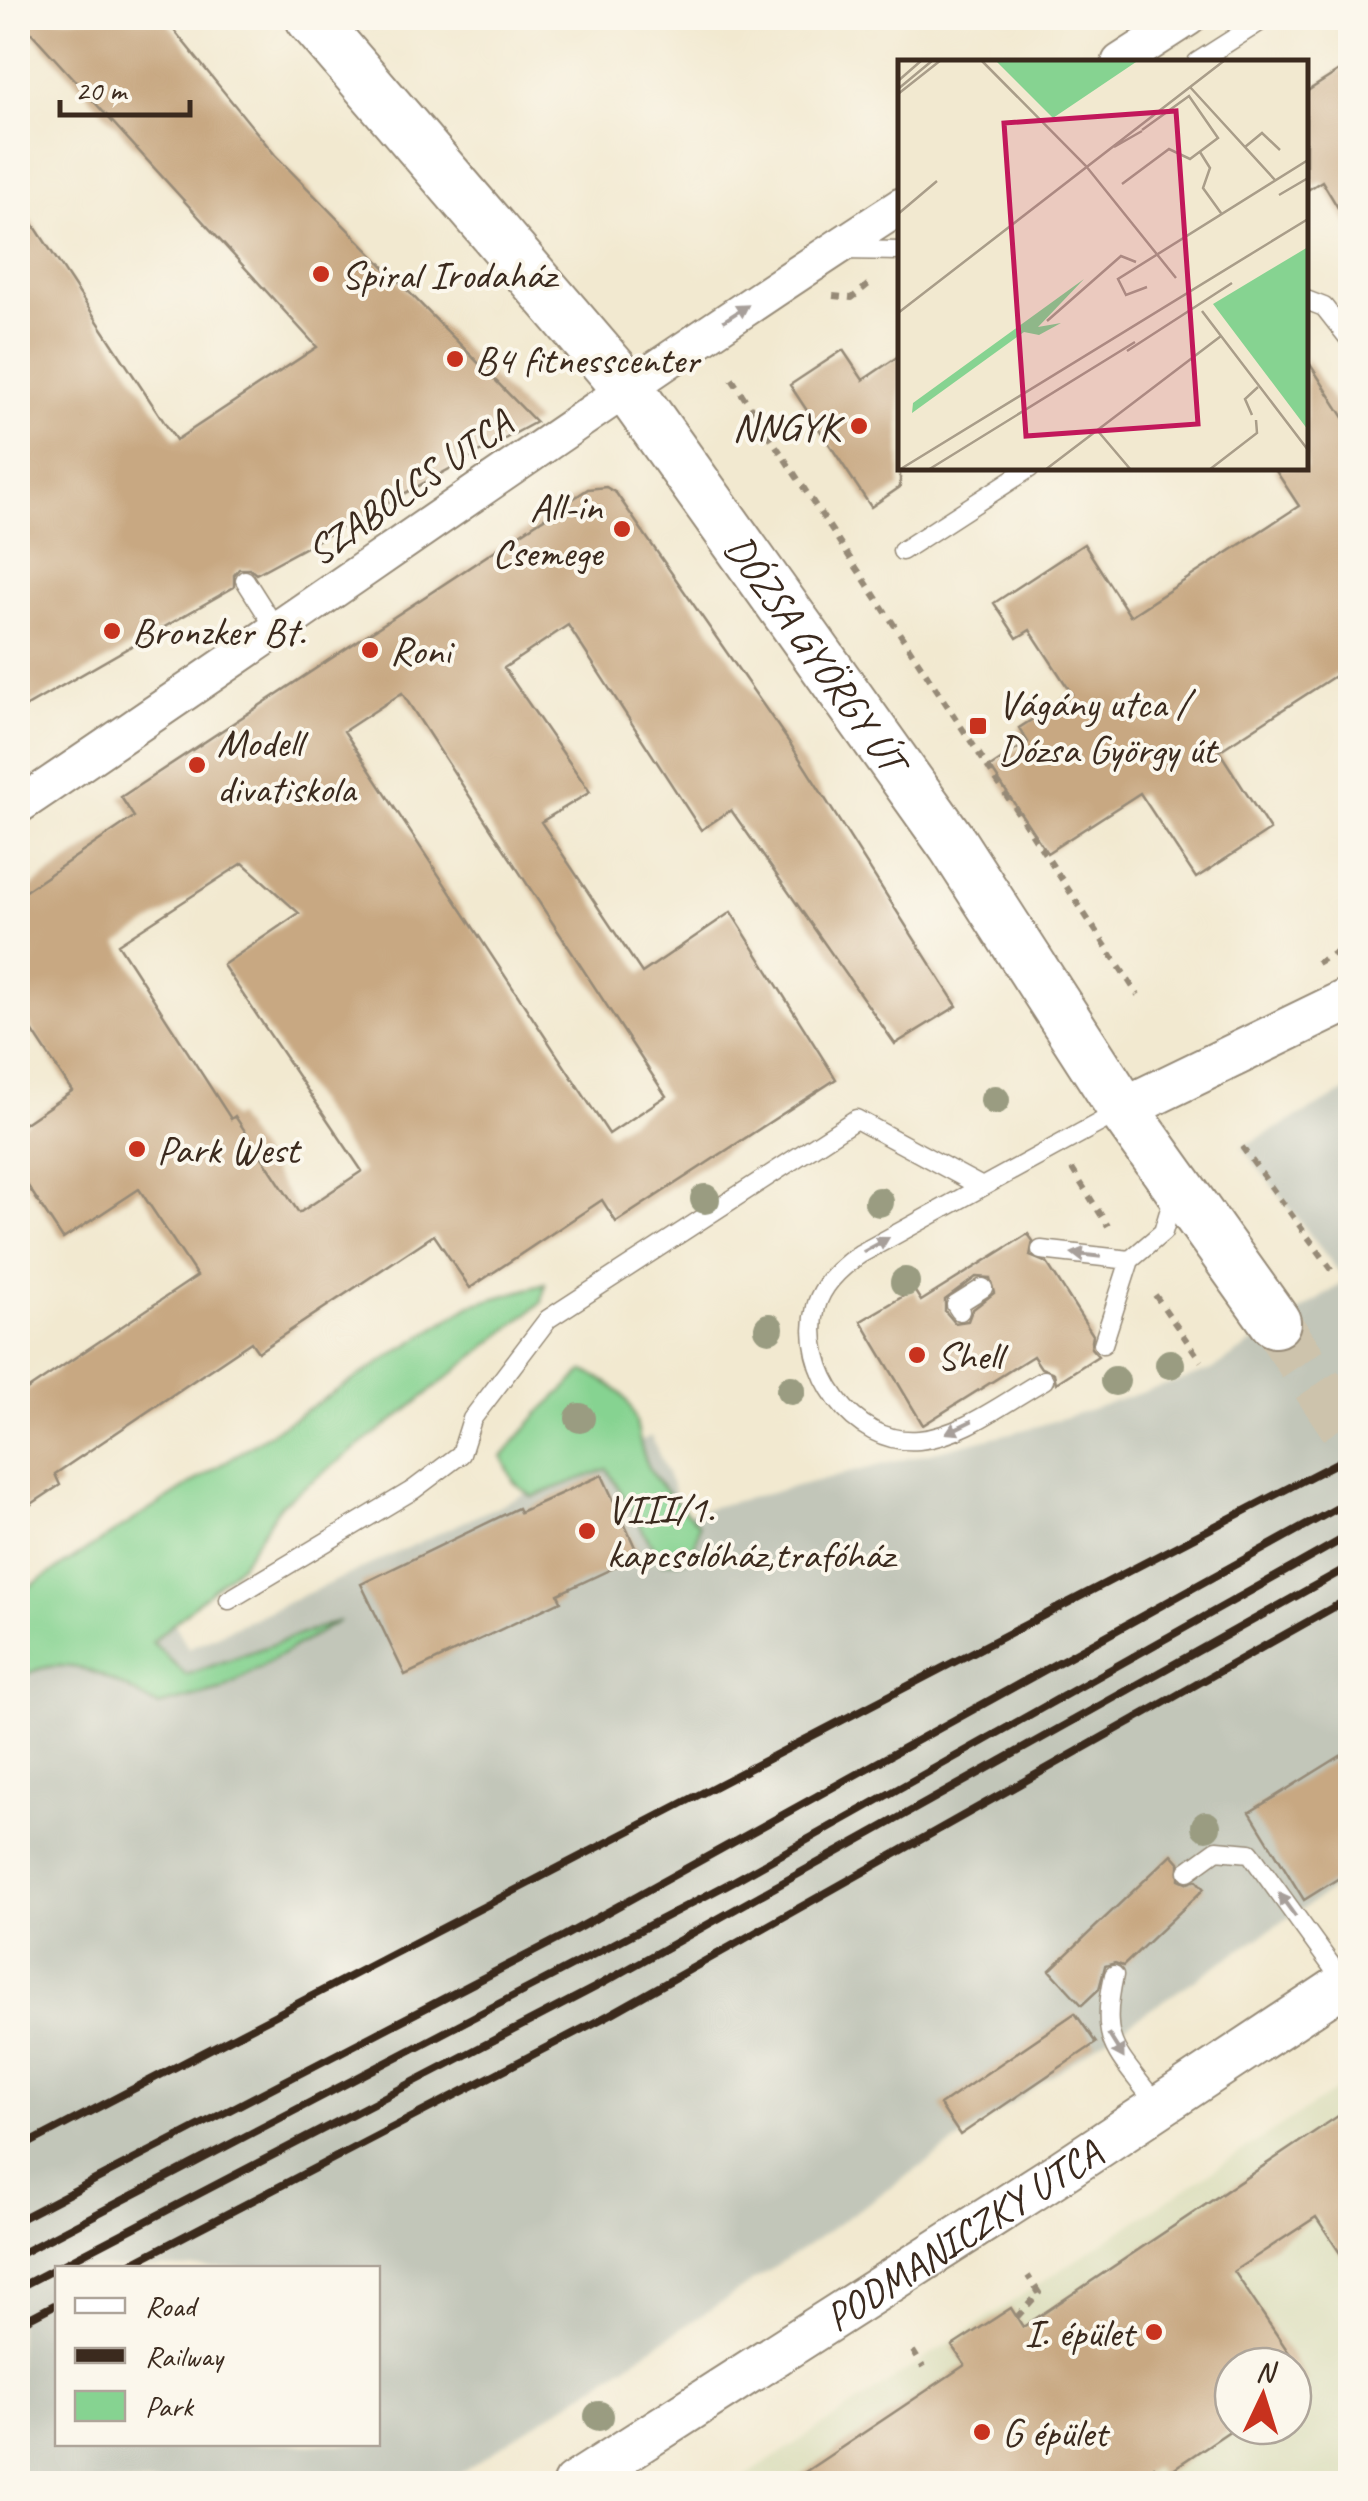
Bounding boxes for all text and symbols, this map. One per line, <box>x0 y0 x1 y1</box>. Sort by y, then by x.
scale bar <box>60 55 190 117</box>
inset map <box>898 60 1308 470</box>
text: 20 m <box>75 71 128 109</box>
place label: Spiral Irodaház <box>341 250 560 300</box>
marker: Spiral Irodaház <box>310 263 332 285</box>
one-way arrow <box>723 305 750 323</box>
place label: B4 fitnesscenter <box>475 335 702 385</box>
marker: B4 fitnesscenter <box>444 348 466 370</box>
street label: SZABOLCS UTCA <box>297 398 523 577</box>
place label: NNGYK <box>733 402 845 452</box>
marker: NNGYK <box>848 415 870 437</box>
place label: All-in Csemege <box>492 482 605 578</box>
marker: All-in Csemege <box>611 518 633 540</box>
street label: DÓZSA GYÖRGY ÚT <box>714 525 921 788</box>
place label: Bronzker Bt. <box>132 607 306 657</box>
marker: Bronzker Bt. <box>101 620 123 642</box>
place label: Roni <box>390 626 455 676</box>
marker: Roni <box>359 639 381 661</box>
place label: Vágány utca / Dózsa György út <box>998 679 1220 775</box>
marker: Vágány utca / Dózsa György út <box>967 715 989 737</box>
place label: Modell divatiskola <box>217 718 358 814</box>
marker: Modell divatiskola <box>186 754 208 776</box>
place label: Park West <box>157 1125 303 1175</box>
marker: Park West <box>126 1138 148 1160</box>
one-way arrow <box>862 1236 891 1253</box>
one-way arrow <box>1069 1247 1101 1263</box>
place label: Shell <box>937 1331 1009 1381</box>
marker: Shell <box>906 1344 928 1366</box>
one-way arrow <box>944 1418 973 1435</box>
place label: VIII/1. kapcsolóház,trafóház <box>607 1484 898 1580</box>
marker: VIII/1. kapcsolóház,trafóház <box>576 1520 598 1542</box>
one-way arrow <box>1278 1892 1297 1918</box>
one-way arrow <box>1107 2032 1124 2060</box>
street label: PODMANICZKY UTCA <box>816 2128 1112 2342</box>
legend <box>55 2266 380 2446</box>
text: Road <box>145 2287 199 2325</box>
place label: I. épület <box>1024 2308 1138 2358</box>
marker: I. épület <box>1143 2321 1165 2343</box>
text: Railway <box>145 2337 225 2375</box>
north arrow <box>1213 2346 1313 2446</box>
text: N <box>1255 2353 1279 2390</box>
text: Park <box>145 2387 195 2425</box>
place label: G épület <box>1002 2408 1111 2458</box>
marker: G épület <box>971 2421 993 2443</box>

